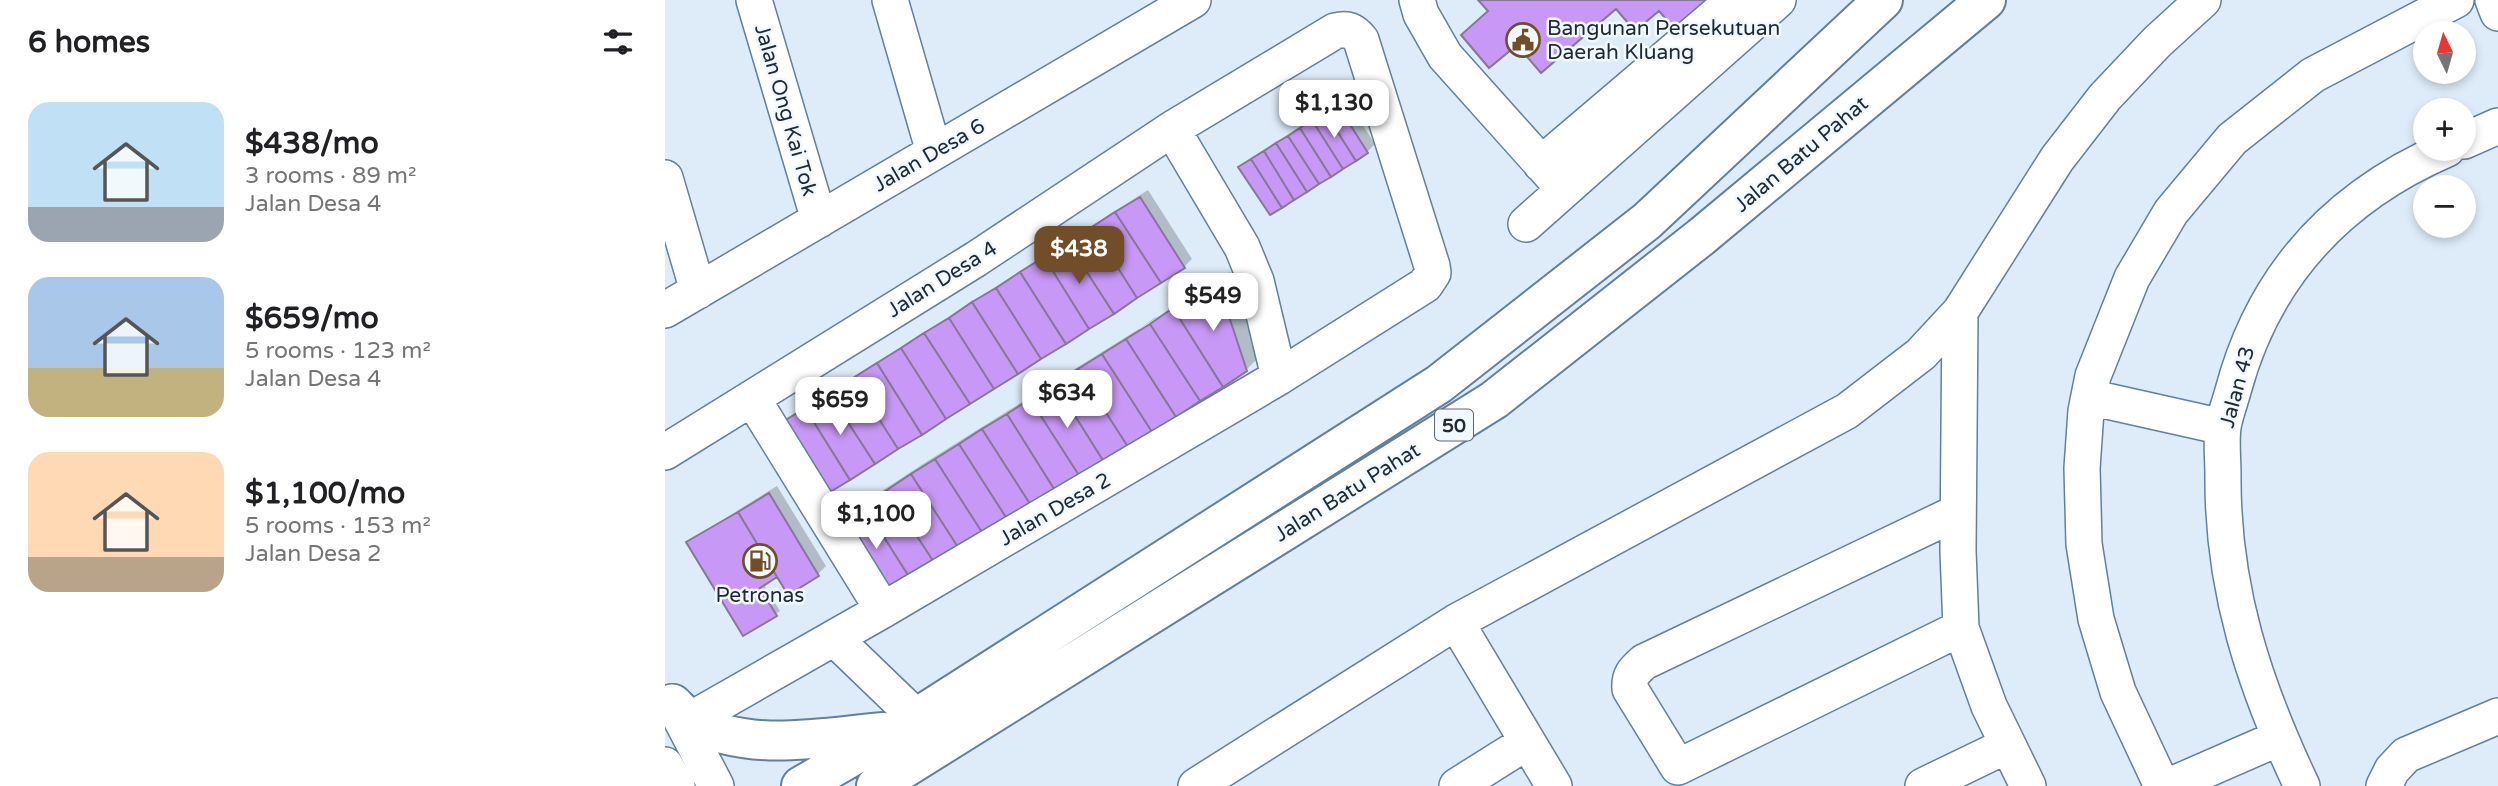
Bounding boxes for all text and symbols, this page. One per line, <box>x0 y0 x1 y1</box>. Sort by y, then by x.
place label: Bangunan Persekutuan Daerah Kluang <box>1547 16 1780 65</box>
street label: Jalan Ong Kai Tok <box>749 21 822 199</box>
public building icon: Bangunan Persekutuan Daerah Kluang <box>1504 21 1542 59</box>
north arrow <box>2413 21 2476 84</box>
map controls <box>2413 21 2476 238</box>
icon: filters <box>599 23 637 61</box>
text: 6 homes <box>28 24 150 61</box>
pin: $1,130 <box>1277 80 1391 140</box>
text: $1,130 <box>1295 89 1373 117</box>
street label: Jalan Batu Pahat <box>1729 91 1873 218</box>
button: + <box>2413 98 2476 161</box>
street label: Jalan Desa 6 <box>869 113 989 197</box>
text: $438/mo <box>245 125 379 162</box>
icon: home <box>84 130 168 214</box>
text: 3 rooms · 89 m² <box>245 162 416 190</box>
button: − <box>2413 175 2476 238</box>
text: Jalan Desa 4 <box>245 190 382 218</box>
pin: $438 <box>1038 226 1120 286</box>
text: $438 <box>1050 235 1108 263</box>
street label: Jalan Desa 4 <box>883 236 1002 323</box>
pin: $549 <box>1172 274 1254 333</box>
text: $549 <box>1184 282 1242 310</box>
text: $659/mo <box>245 300 379 337</box>
icon: home <box>84 305 168 389</box>
text: 5 rooms · 123 m² <box>245 337 431 365</box>
street label: Jalan 43 <box>2215 344 2260 431</box>
text: Jalan Desa 4 <box>245 365 382 393</box>
pin: $634 <box>1026 370 1108 430</box>
pin: $659 <box>799 378 881 437</box>
text: $634 <box>1038 379 1096 407</box>
text: $659 <box>811 386 869 414</box>
road number: 50 <box>1435 410 1473 440</box>
street label: Jalan Batu Pahat <box>1270 438 1425 547</box>
street label: Jalan Desa 2 <box>995 467 1115 551</box>
text: $1,100/mo <box>245 475 405 512</box>
icon: home <box>84 480 168 564</box>
pin: $1,100 <box>819 491 933 551</box>
text: $1,100 <box>837 500 915 528</box>
text: 5 rooms · 153 m² <box>245 512 431 540</box>
text: Jalan Desa 2 <box>245 540 382 568</box>
fuel station icon: Petronas <box>741 542 779 580</box>
place label: Petronas <box>716 583 804 608</box>

